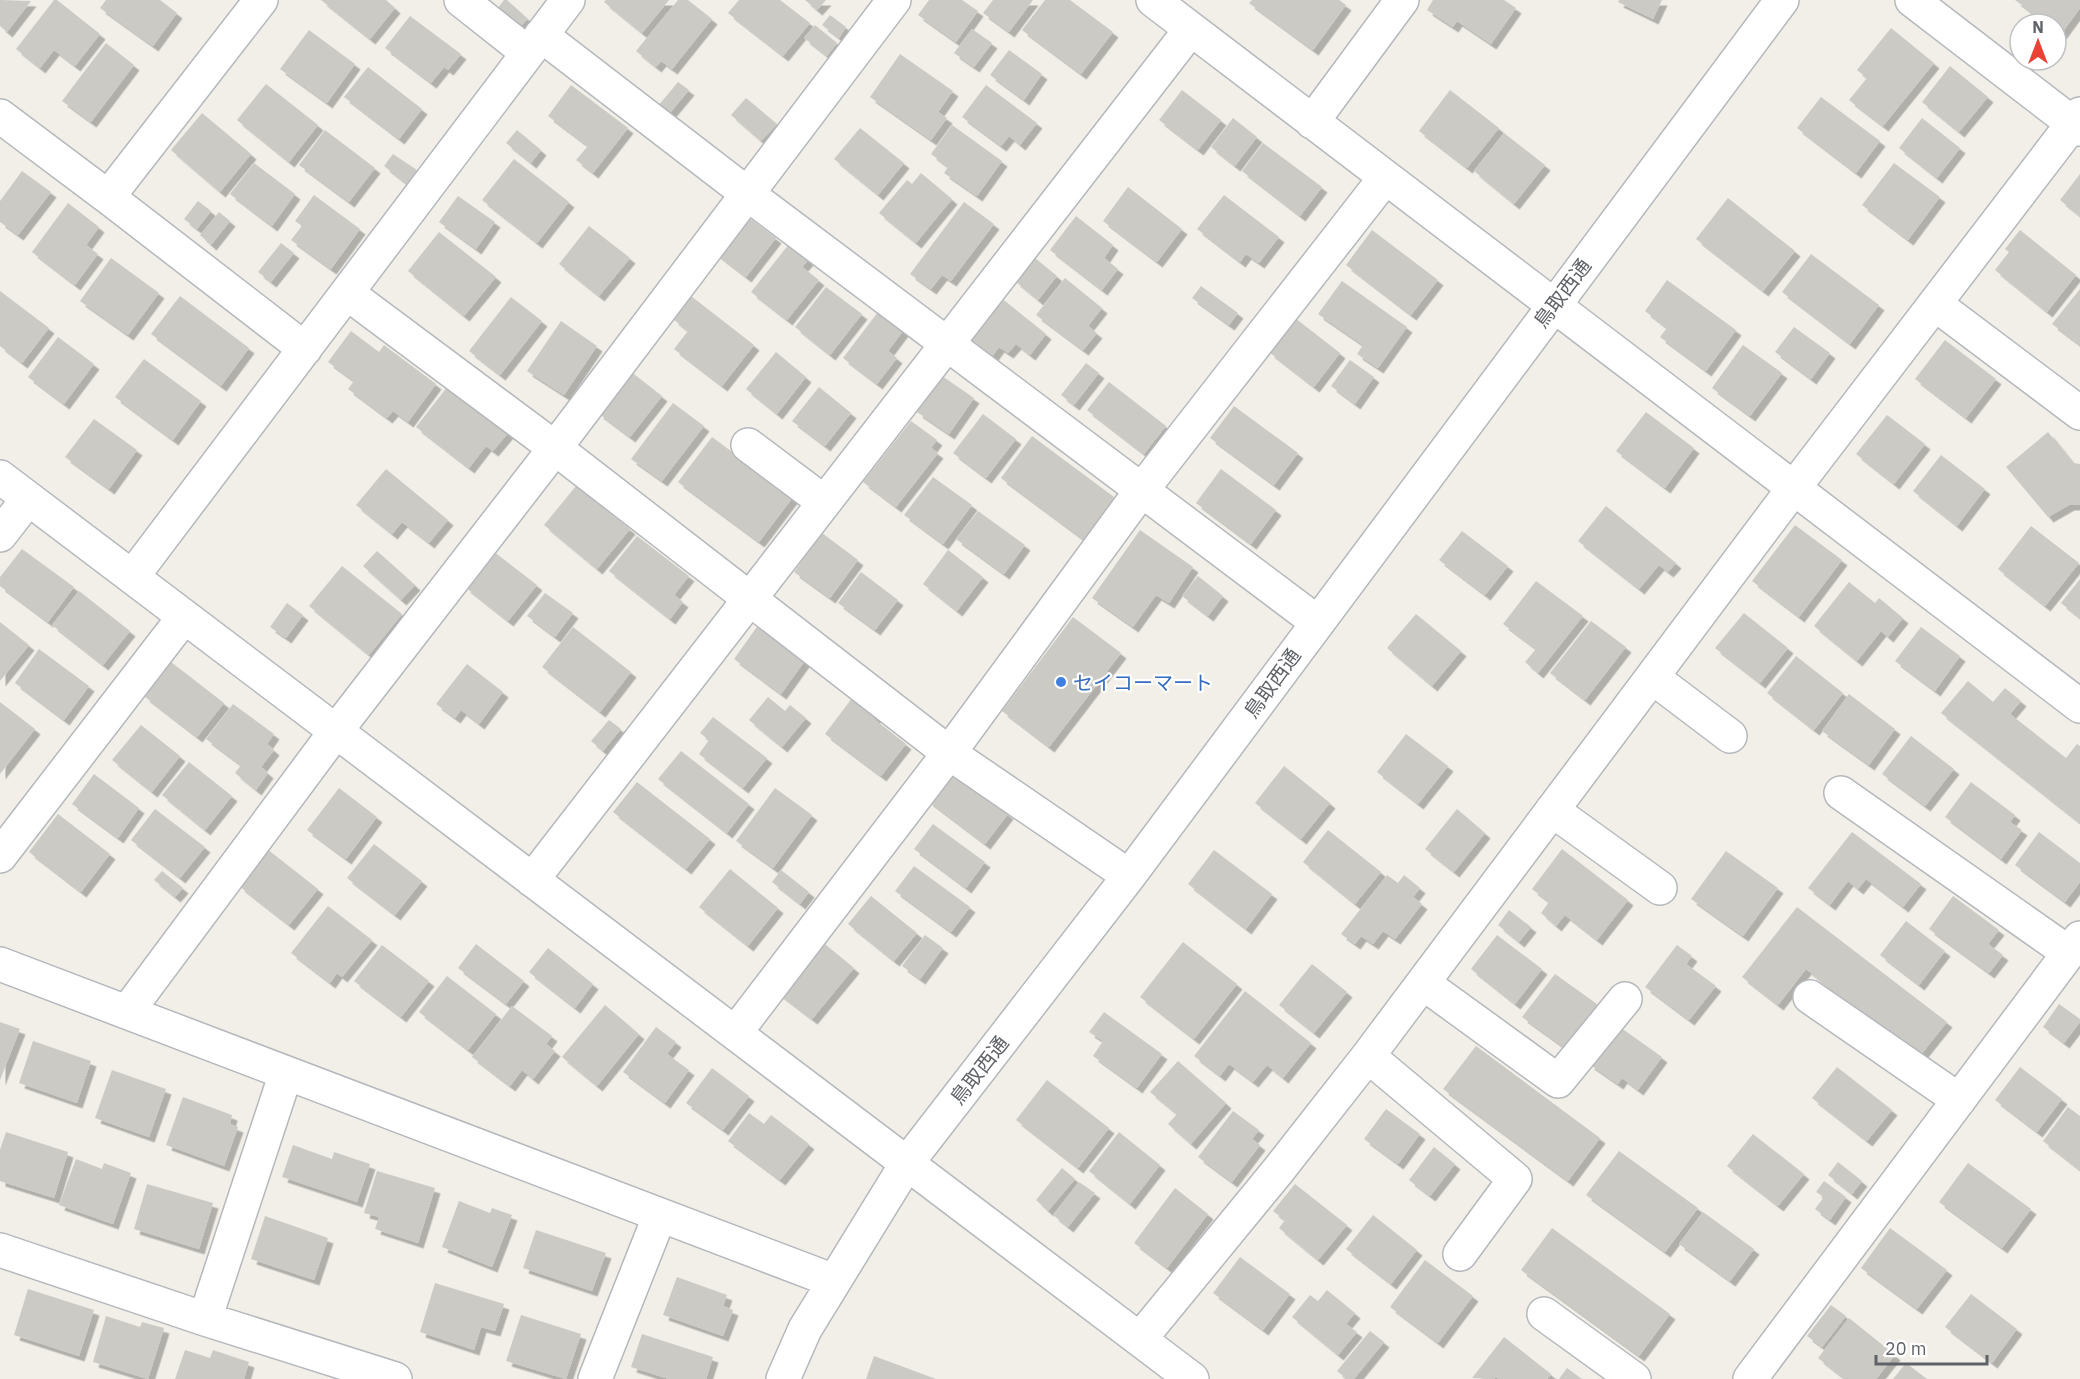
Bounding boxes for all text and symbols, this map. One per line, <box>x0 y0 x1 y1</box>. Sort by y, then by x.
north arrow <box>2008 12 2068 72</box>
text: N <box>2032 17 2044 37</box>
street label: 鳥取西通 <box>1527 253 1597 333</box>
street label: 鳥取西通 <box>1238 643 1306 723</box>
place label: セイコーマート <box>1073 669 1213 696</box>
marker: セイコーマート <box>1054 675 1068 689</box>
street label: 鳥取西通 <box>944 1030 1014 1110</box>
scale bar <box>1876 1328 1987 1366</box>
text: 20 m <box>1885 1337 1927 1360</box>

